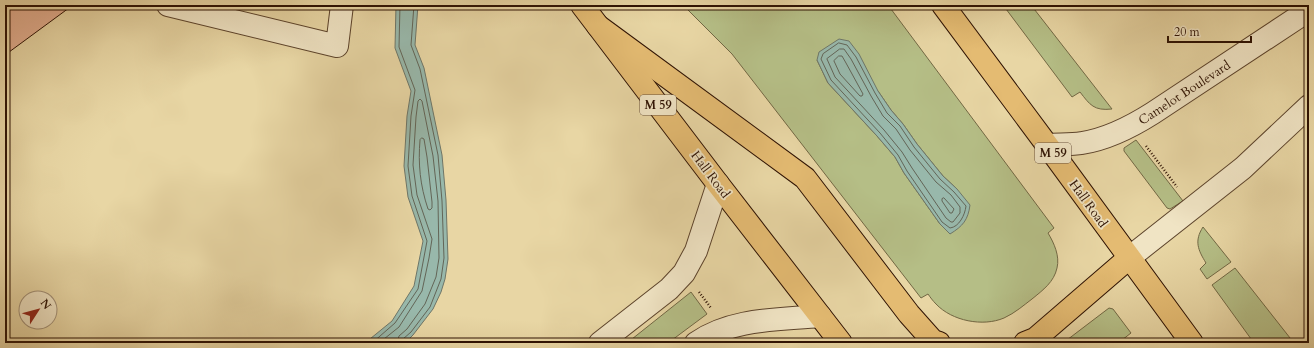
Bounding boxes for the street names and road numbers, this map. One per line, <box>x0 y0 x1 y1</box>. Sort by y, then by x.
street label: Camelot Boulevard <box>1135 56 1234 129</box>
road number: M 59 <box>640 95 676 115</box>
road number: M 59 <box>1035 143 1071 163</box>
street label: Hall Road <box>686 147 734 202</box>
street label: Hall Road <box>1065 176 1112 231</box>

